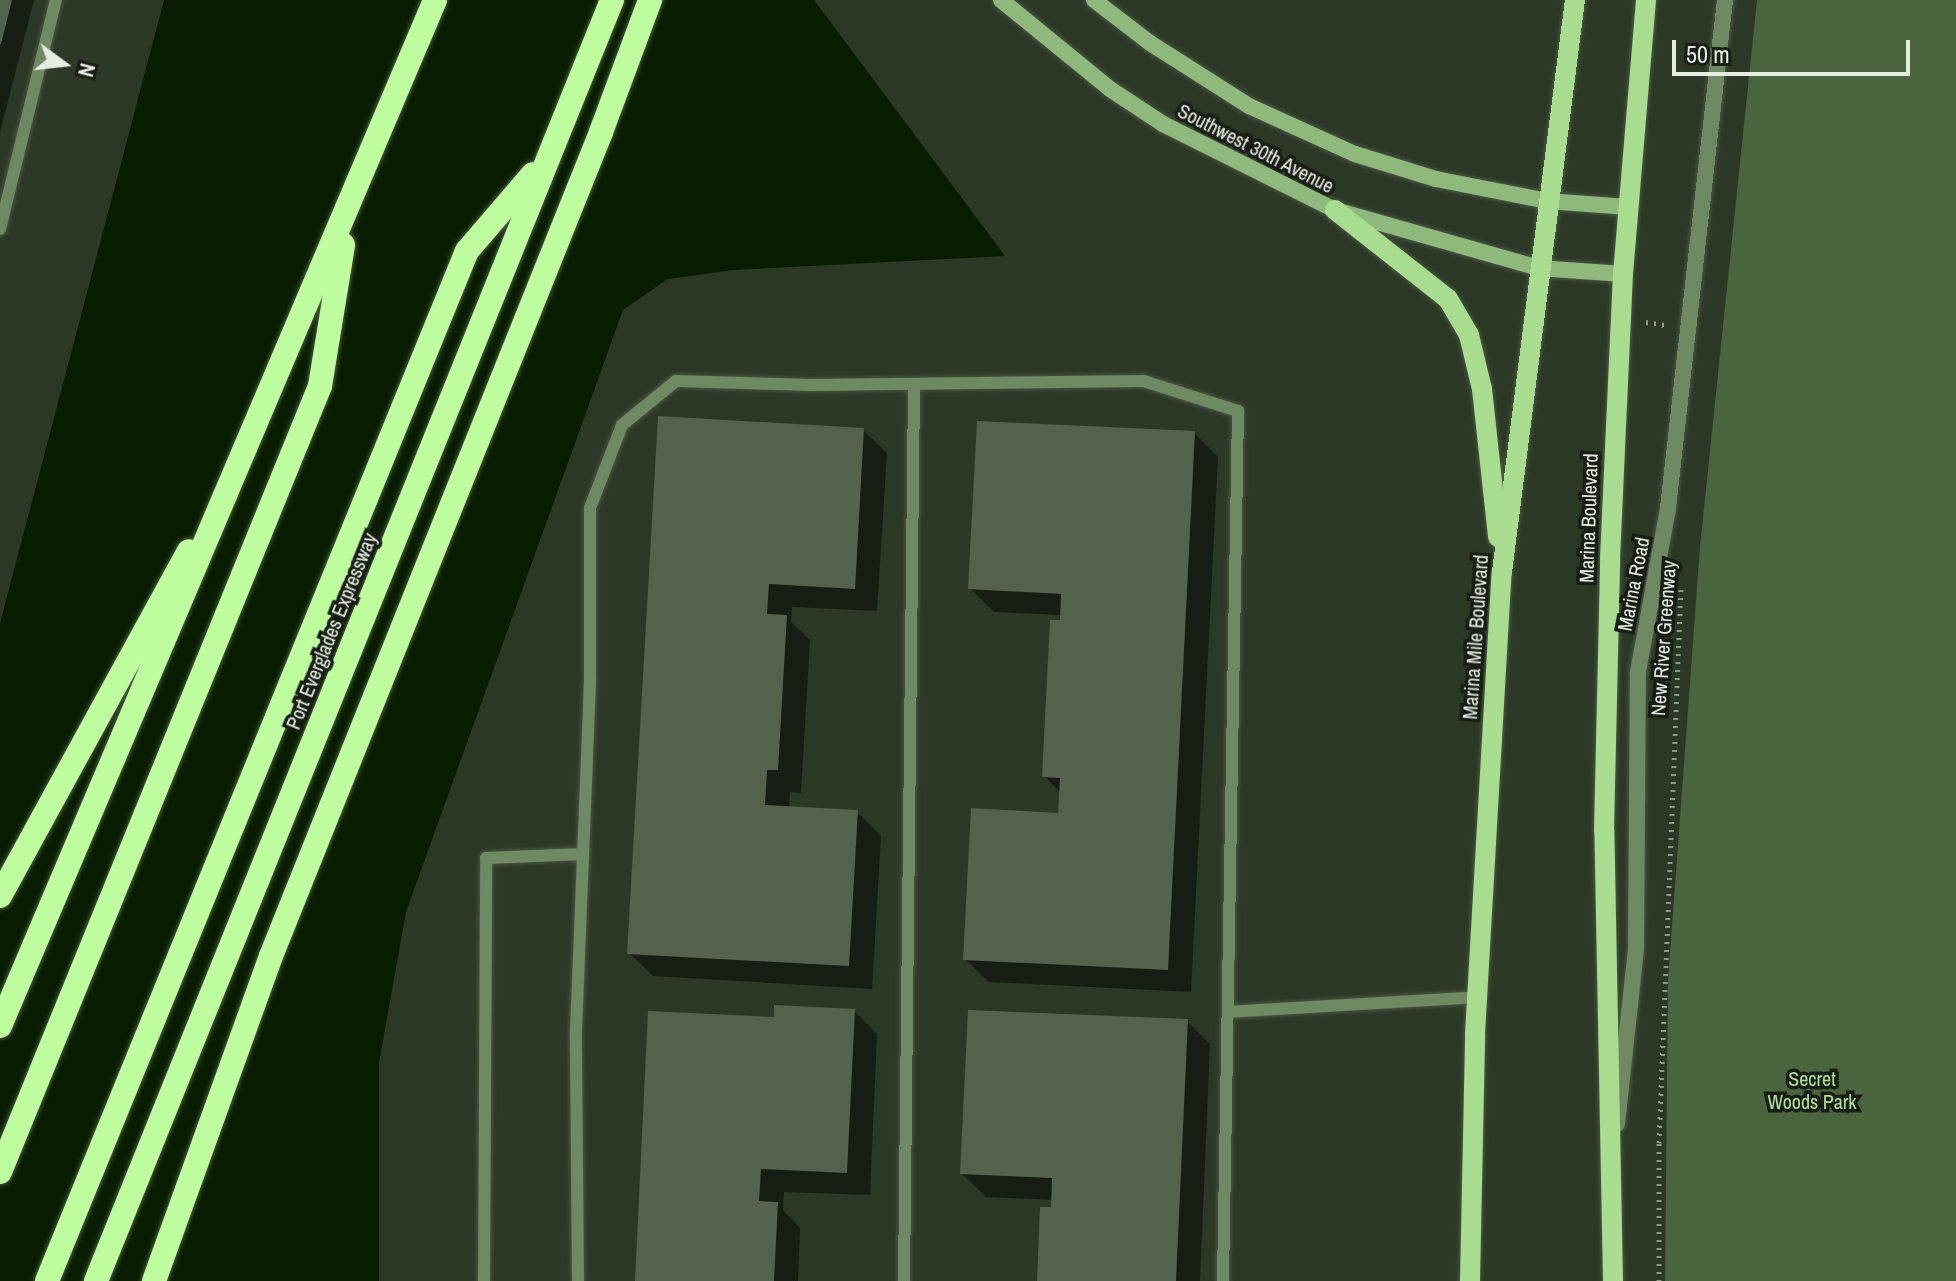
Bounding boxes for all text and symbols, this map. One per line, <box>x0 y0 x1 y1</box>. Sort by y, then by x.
north arrow <box>24 24 104 104</box>
scale bar <box>1676 24 1914 74</box>
text: 50 m <box>1686 38 1730 70</box>
text: N <box>71 60 103 80</box>
street label: Southwest 30th Avenue <box>1173 98 1339 198</box>
street label: Marina Boulevard <box>1574 453 1602 583</box>
street label: Port Everglades Expressway <box>281 529 381 733</box>
street label: Marina Road <box>1612 535 1654 633</box>
street label: Marina Mile Boulevard <box>1457 554 1493 720</box>
street label: New River Greenway <box>1646 559 1680 717</box>
park label: Secret Woods Park <box>1767 1066 1857 1113</box>

